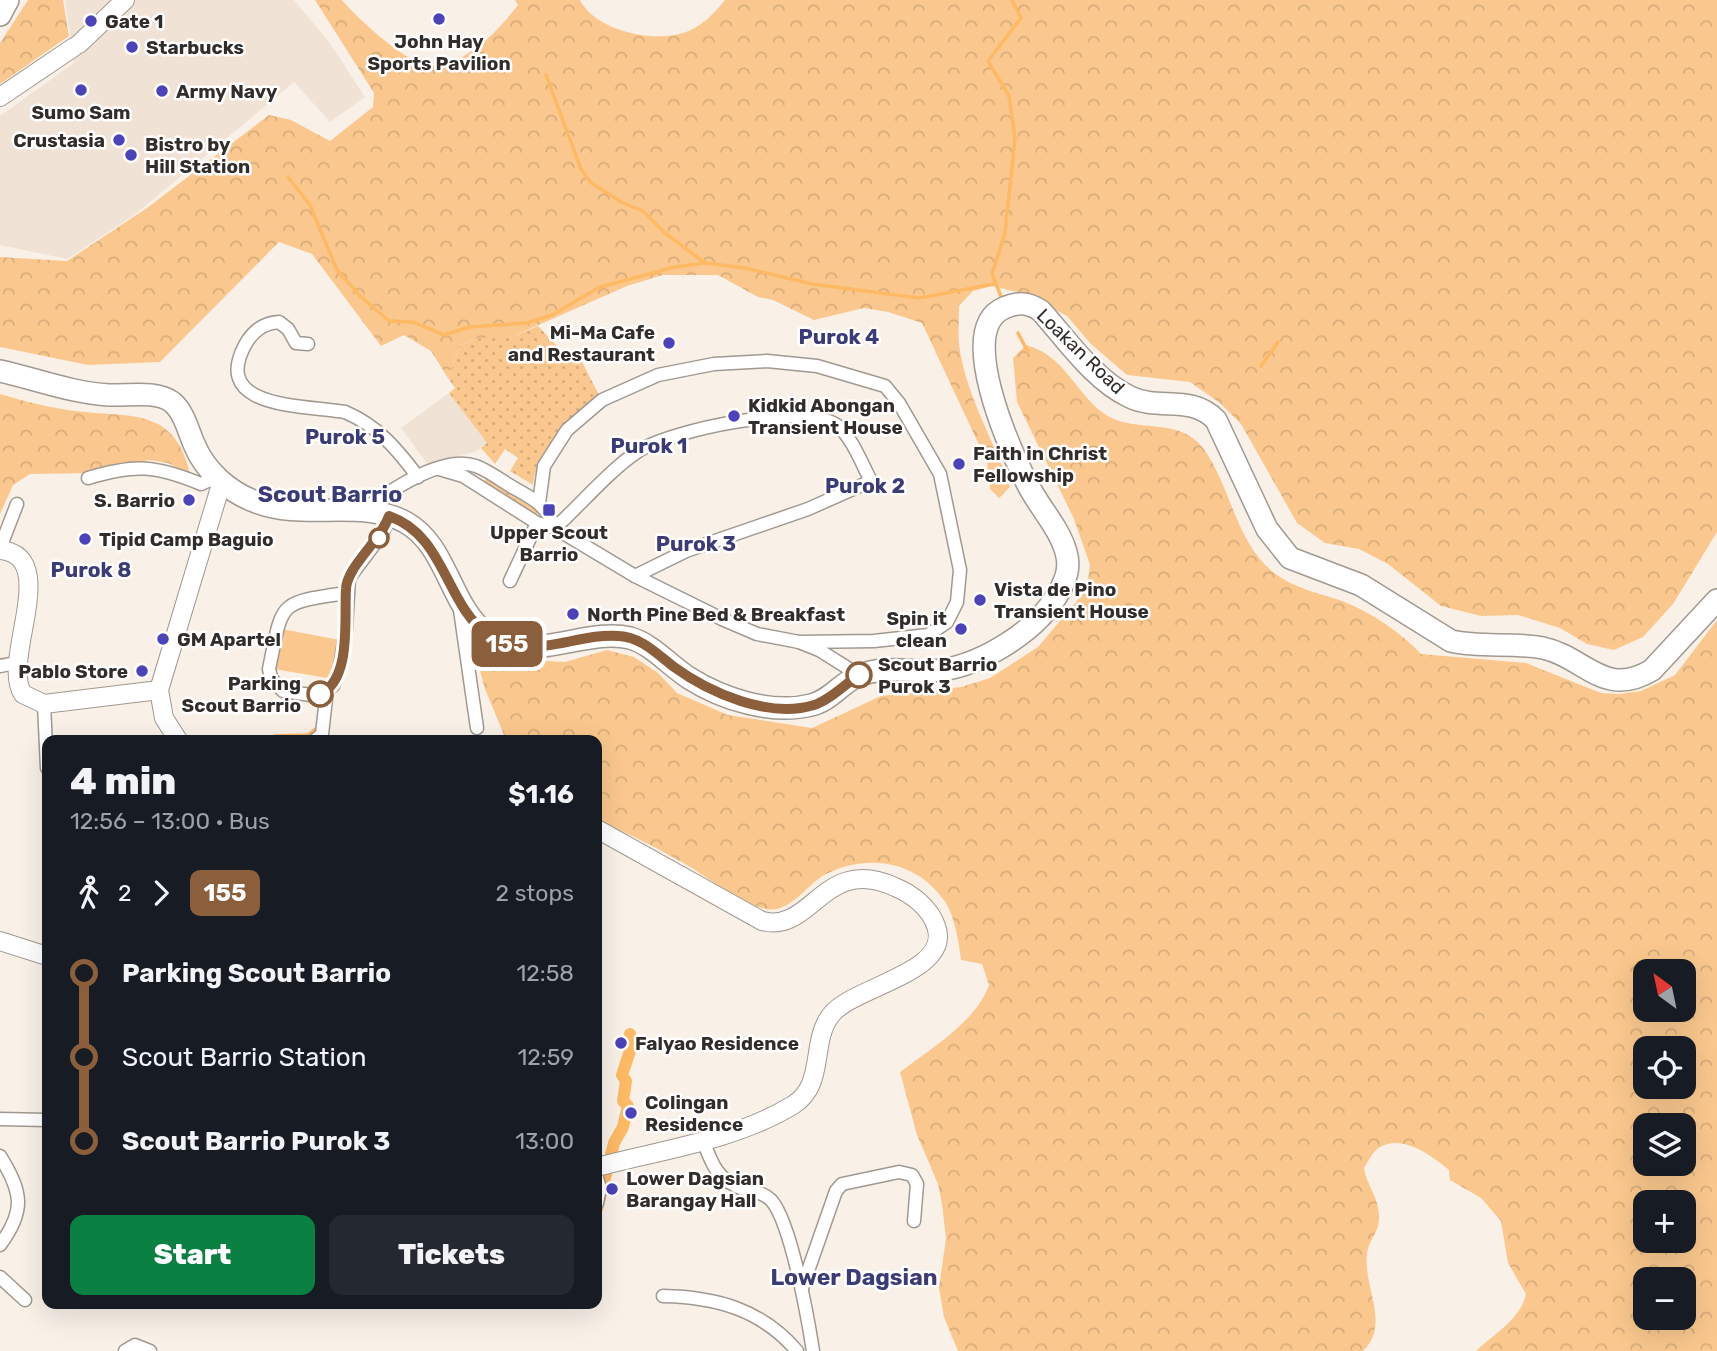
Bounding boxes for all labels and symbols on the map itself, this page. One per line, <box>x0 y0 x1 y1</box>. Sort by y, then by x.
place label: Gate 1 <box>105 10 163 33</box>
marker: John Hay Sports Pavilion <box>431 11 447 27</box>
marker: Gate 1 <box>83 13 99 29</box>
place label: John Hay Sports Pavilion <box>367 30 511 75</box>
place label: Starbucks <box>146 36 244 59</box>
marker: Starbucks <box>124 39 140 55</box>
place label: Army Navy <box>176 80 278 103</box>
marker: Sumo Sam <box>73 82 89 98</box>
marker: Army Navy <box>154 83 170 99</box>
place label: Sumo Sam <box>31 101 131 124</box>
place label: Crustasia <box>13 129 105 152</box>
marker: Crustasia <box>111 132 127 148</box>
place label: Bistro by Hill Station <box>145 133 250 178</box>
marker: Bistro by Hill Station <box>123 147 139 163</box>
street label: Loakan Road <box>1032 304 1129 399</box>
place label: Mi-Ma Cafe and Restaurant <box>508 321 655 366</box>
district label: Purok 4 <box>799 324 879 349</box>
marker: Mi-Ma Cafe and Restaurant <box>661 335 677 351</box>
place label: Kidkid Abongan Transient House <box>748 394 903 439</box>
marker: Kidkid Abongan Transient House <box>726 408 742 424</box>
district label: Purok 5 <box>305 424 385 449</box>
district label: Purok 1 <box>610 433 688 458</box>
place label: Faith in Christ Fellowship <box>973 442 1107 487</box>
marker: Faith in Christ Fellowship <box>951 456 967 472</box>
district label: Purok 2 <box>825 473 905 498</box>
district label: Scout Barrio <box>258 480 402 508</box>
place label: S. Barrio <box>94 489 175 512</box>
marker: S. Barrio <box>181 492 197 508</box>
marker: Upper Scout Barrio <box>541 502 557 518</box>
place label: Upper Scout Barrio <box>490 521 608 566</box>
place label: Tipid Camp Baguio <box>99 528 274 551</box>
unlabelled marker <box>369 528 389 548</box>
marker: Tipid Camp Baguio <box>77 531 93 547</box>
district label: Purok 3 <box>656 531 736 556</box>
district label: Purok 8 <box>51 557 131 582</box>
place label: Vista de Pino Transient House <box>994 578 1149 623</box>
marker: Vista de Pino Transient House <box>972 592 988 608</box>
place label: North Pine Bed & Breakfast <box>587 603 845 626</box>
marker: North Pine Bed & Breakfast <box>565 606 581 622</box>
place label: Spin it clean <box>886 607 947 652</box>
line badge: 155 <box>467 621 547 667</box>
marker: Spin it clean <box>953 621 969 637</box>
place label: GM Apartel <box>177 628 281 651</box>
marker: GM Apartel <box>155 631 171 647</box>
place label: Scout Barrio Purok 3 <box>878 653 997 698</box>
place label: Pablo Store <box>18 660 128 683</box>
marker: Scout Barrio Purok 3 <box>846 662 872 688</box>
marker: Pablo Store <box>134 663 150 679</box>
place label: Parking Scout Barrio <box>182 672 301 717</box>
marker: Parking Scout Barrio <box>307 681 333 707</box>
north arrow <box>1633 959 1696 1022</box>
place label: Falyao Residence <box>635 1032 799 1055</box>
marker: Falyao Residence <box>613 1035 629 1051</box>
place label: Colingan Residence <box>645 1091 743 1136</box>
marker: Colingan Residence <box>623 1105 639 1121</box>
place label: Lower Dagsian Barangay Hall <box>626 1167 764 1212</box>
marker: Lower Dagsian Barangay Hall <box>604 1181 620 1197</box>
district label: Lower Dagsian <box>770 1263 938 1291</box>

